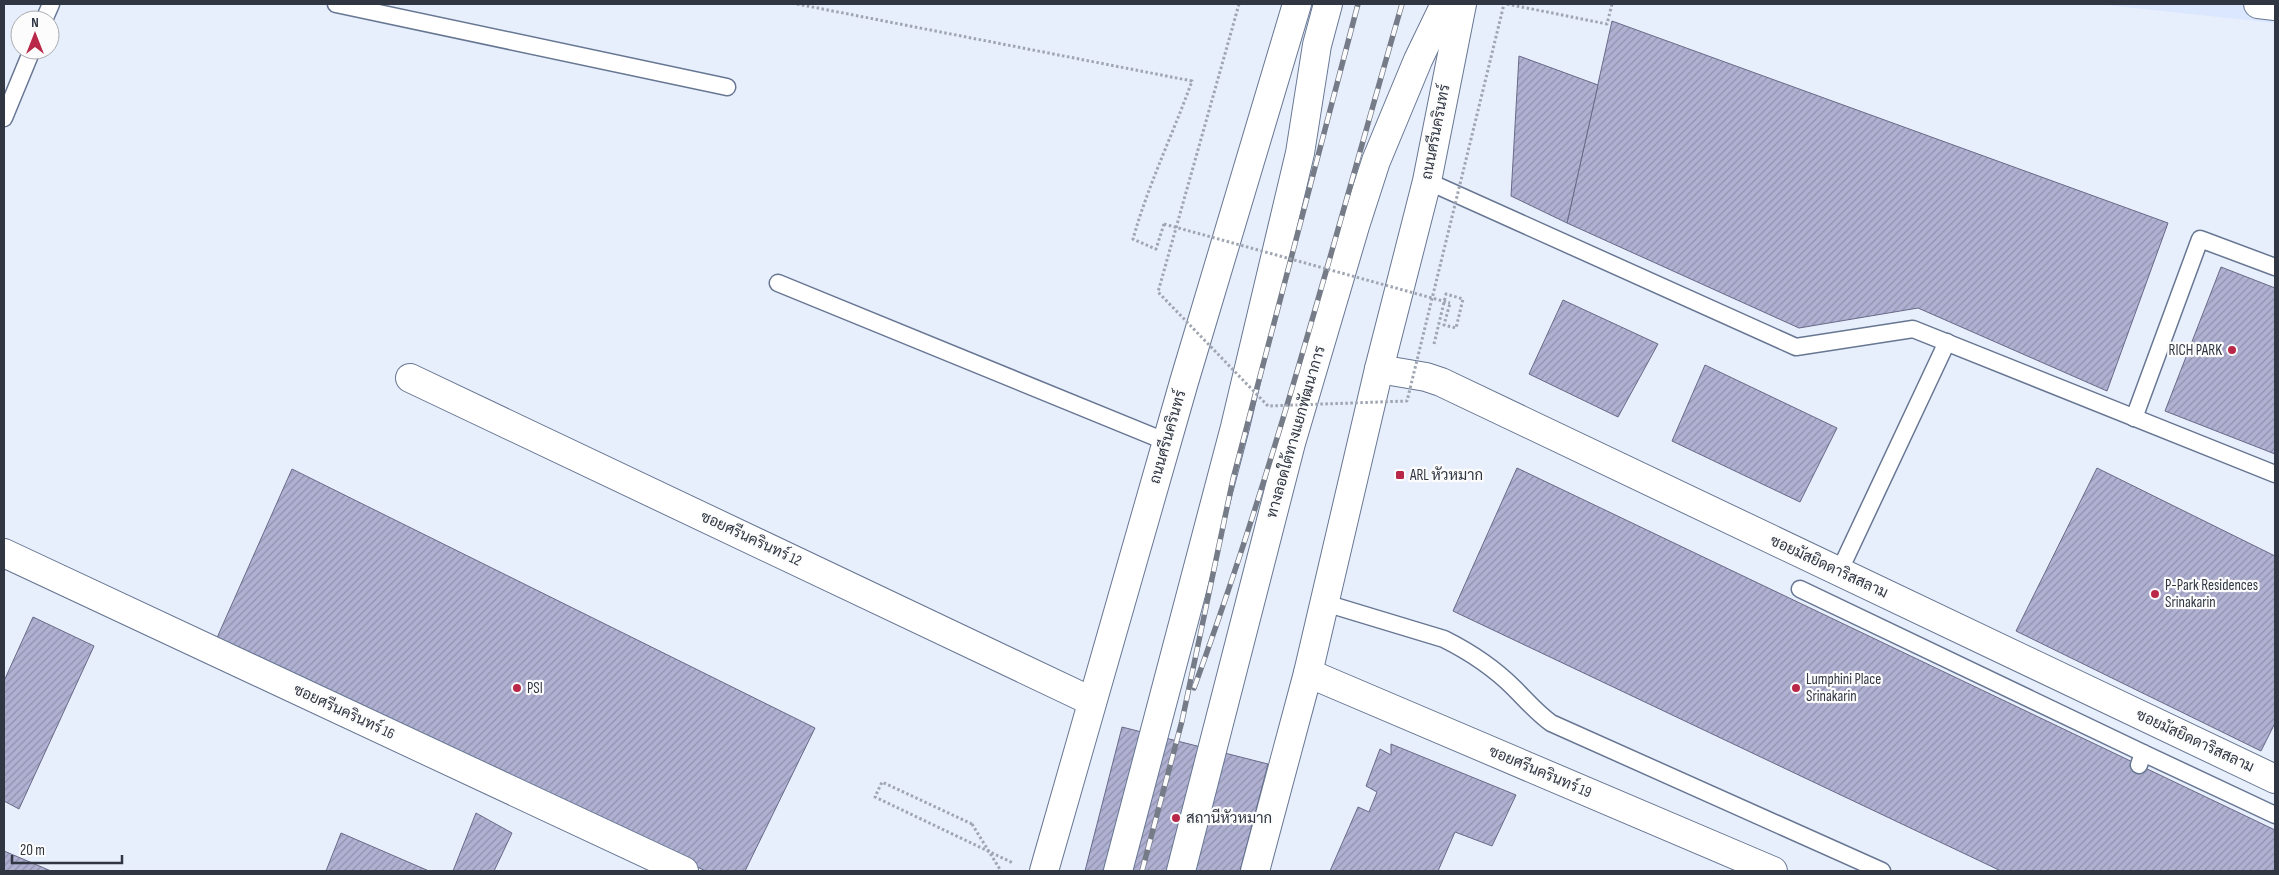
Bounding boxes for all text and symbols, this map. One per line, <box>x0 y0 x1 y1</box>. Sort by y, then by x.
north arrow <box>10 10 60 60</box>
text: N <box>31 14 39 31</box>
street label: ถนนศรีนครินทร์ <box>1416 83 1455 181</box>
place label: RICH PARK <box>2169 341 2222 360</box>
street label: ทางลอดใต้ทางแยกพัฒนาการ <box>1261 343 1330 520</box>
marker: RICH PARK <box>2226 344 2238 356</box>
street label: ถนนศรีนครินทร์ <box>1145 388 1190 486</box>
place label: ARL หัวหมาก <box>1409 466 1483 485</box>
marker: ARL หัวหมาก <box>1394 469 1406 481</box>
street label: ซอยศรีนครินทร์ 12 <box>697 506 805 571</box>
street label: ซอยมัสยิดดาริสสลาม <box>1767 531 1891 603</box>
place label: P-Park Residences Srinakarin <box>2165 576 2258 612</box>
marker: P-Park Residences Srinakarin <box>2149 588 2161 600</box>
place label: Lumphini Place Srinakarin <box>1806 670 1881 706</box>
street label: ซอยศรีนครินทร์ 16 <box>290 679 398 744</box>
place label: PSI <box>527 679 543 698</box>
marker: PSI <box>511 682 523 694</box>
marker: Lumphini Place Srinakarin <box>1790 682 1802 694</box>
street label: ซอยมัสยิดดาริสสลาม <box>2133 705 2257 777</box>
street label: ซอยศรีนครินทร์ 19 <box>1486 741 1595 802</box>
place label: สถานีหัวหมาก <box>1186 808 1272 828</box>
marker: สถานีหัวหมาก <box>1170 812 1182 824</box>
scale bar <box>12 832 122 864</box>
text: 20 m <box>20 841 45 860</box>

